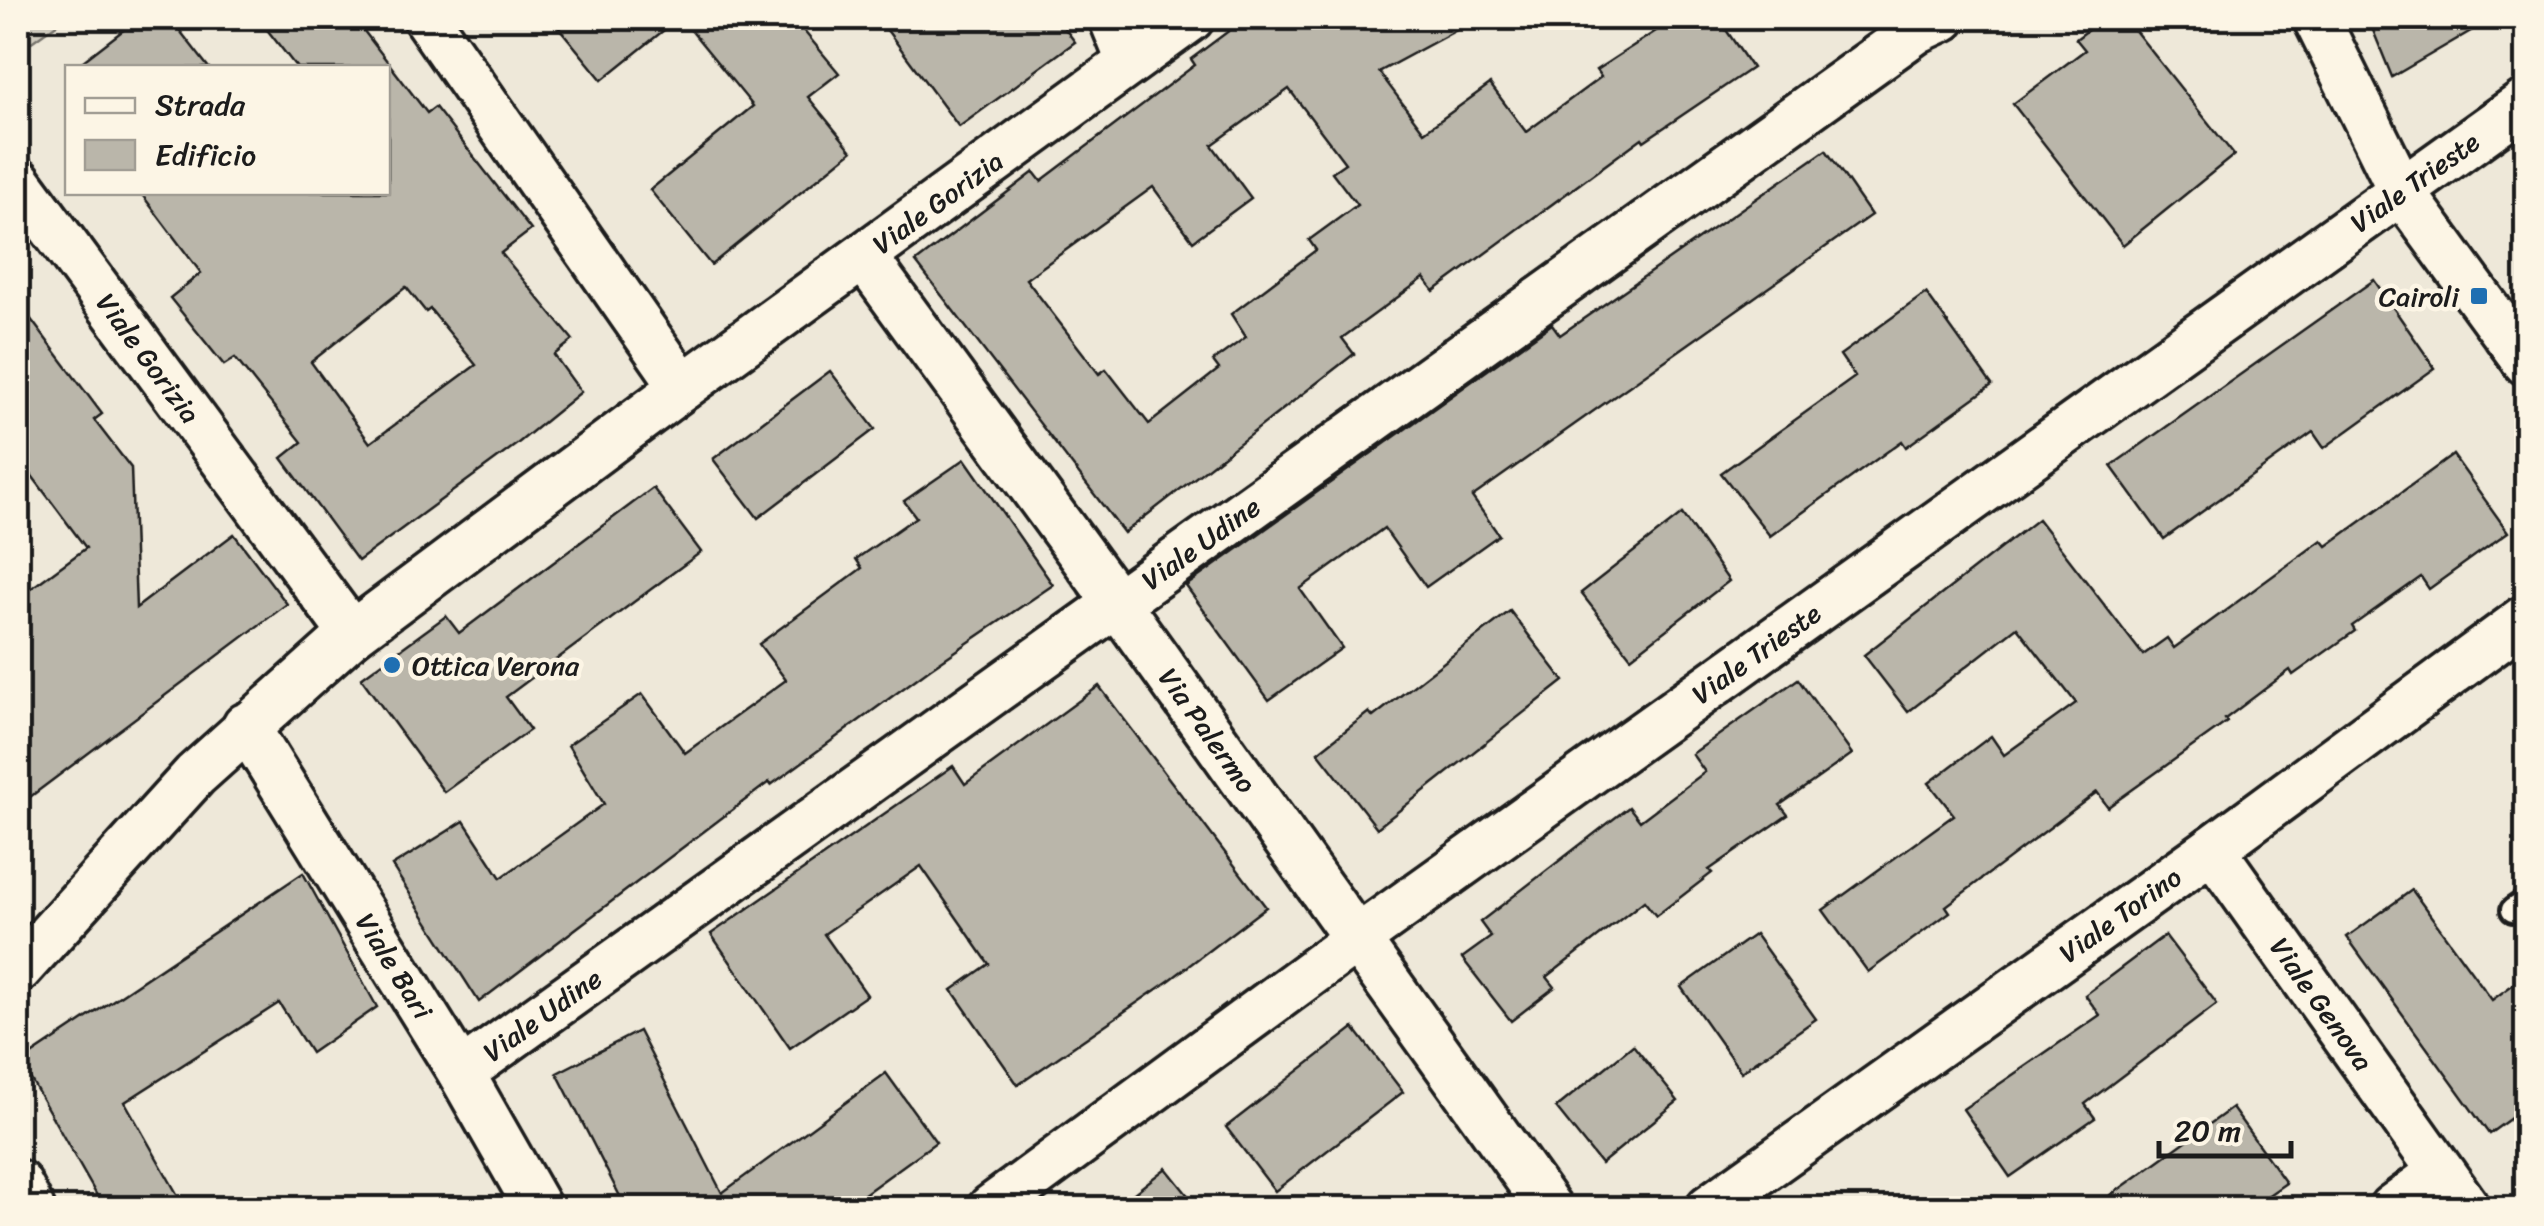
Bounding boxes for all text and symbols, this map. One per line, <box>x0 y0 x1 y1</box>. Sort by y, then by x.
legend <box>65 65 390 195</box>
text: Strada <box>155 78 246 132</box>
street label: Viale Trieste <box>2340 118 2490 246</box>
text: Edificio <box>155 128 256 182</box>
street label: Viale Gorizia <box>861 138 1014 267</box>
place label: Cairoli <box>2379 272 2460 321</box>
street label: Viale Gorizia <box>83 282 213 435</box>
marker: Cairoli <box>2468 285 2490 307</box>
street label: Viale Udine <box>1131 483 1271 604</box>
street label: Viale Trieste <box>1681 590 1832 717</box>
place label: Ottica Verona <box>412 641 580 690</box>
marker: Ottica Verona <box>381 654 403 676</box>
street label: Via Palermo <box>1145 657 1270 804</box>
street label: Viale Torino <box>2048 854 2193 976</box>
street label: Viale Bari <box>342 903 447 1030</box>
street label: Viale Genova <box>2257 927 2387 1082</box>
street label: Viale Udine <box>472 955 613 1075</box>
scale bar <box>2159 1096 2292 1158</box>
text: 20 m <box>2174 1104 2241 1158</box>

